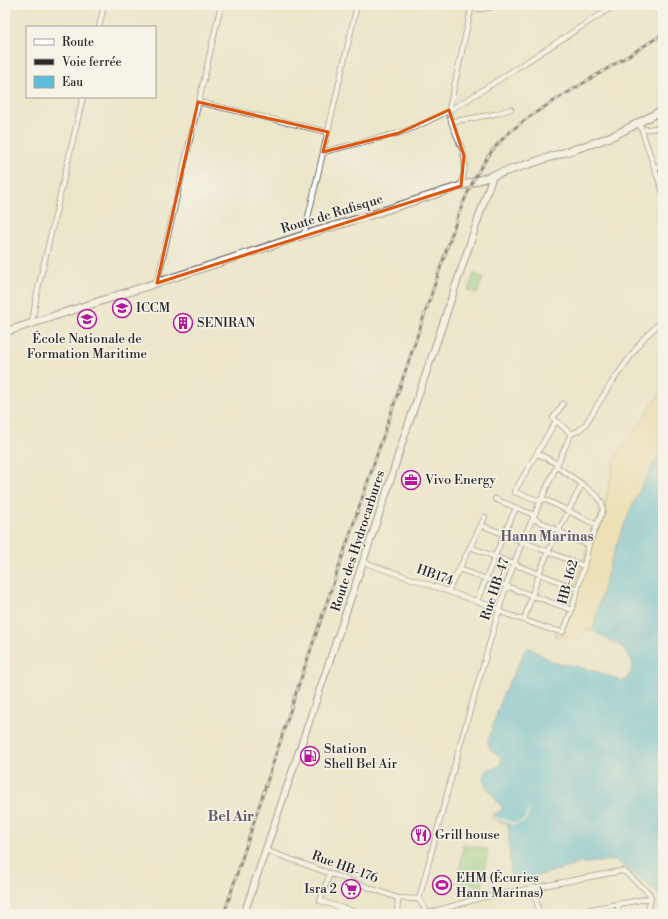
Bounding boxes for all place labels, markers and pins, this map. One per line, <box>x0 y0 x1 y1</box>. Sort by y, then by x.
school or university icon: ICCM <box>111 297 133 319</box>
place label: ICCM <box>136 300 171 316</box>
school or university icon: École Nationale de Formation Maritime <box>76 308 98 330</box>
building icon: SENIRAN <box>172 312 194 334</box>
place label: SENIRAN <box>197 315 256 331</box>
place label: École Nationale de Formation Maritime <box>27 330 148 362</box>
office icon: Vivo Energy <box>400 469 422 491</box>
place label: Vivo Energy <box>424 472 497 488</box>
place label: Station Shell Bel Air <box>324 741 398 772</box>
fuel station icon: Station Shell Bel Air <box>299 745 321 767</box>
restaurant icon: Grill house <box>410 824 432 846</box>
place label: Grill house <box>435 827 500 843</box>
place label: EHM (Écuries Hann Marinas) <box>456 869 543 901</box>
sports icon: EHM (Écuries Hann Marinas) <box>431 874 453 896</box>
supermarket icon: Isra 2 <box>340 878 362 900</box>
place label: Isra 2 <box>304 881 337 897</box>

